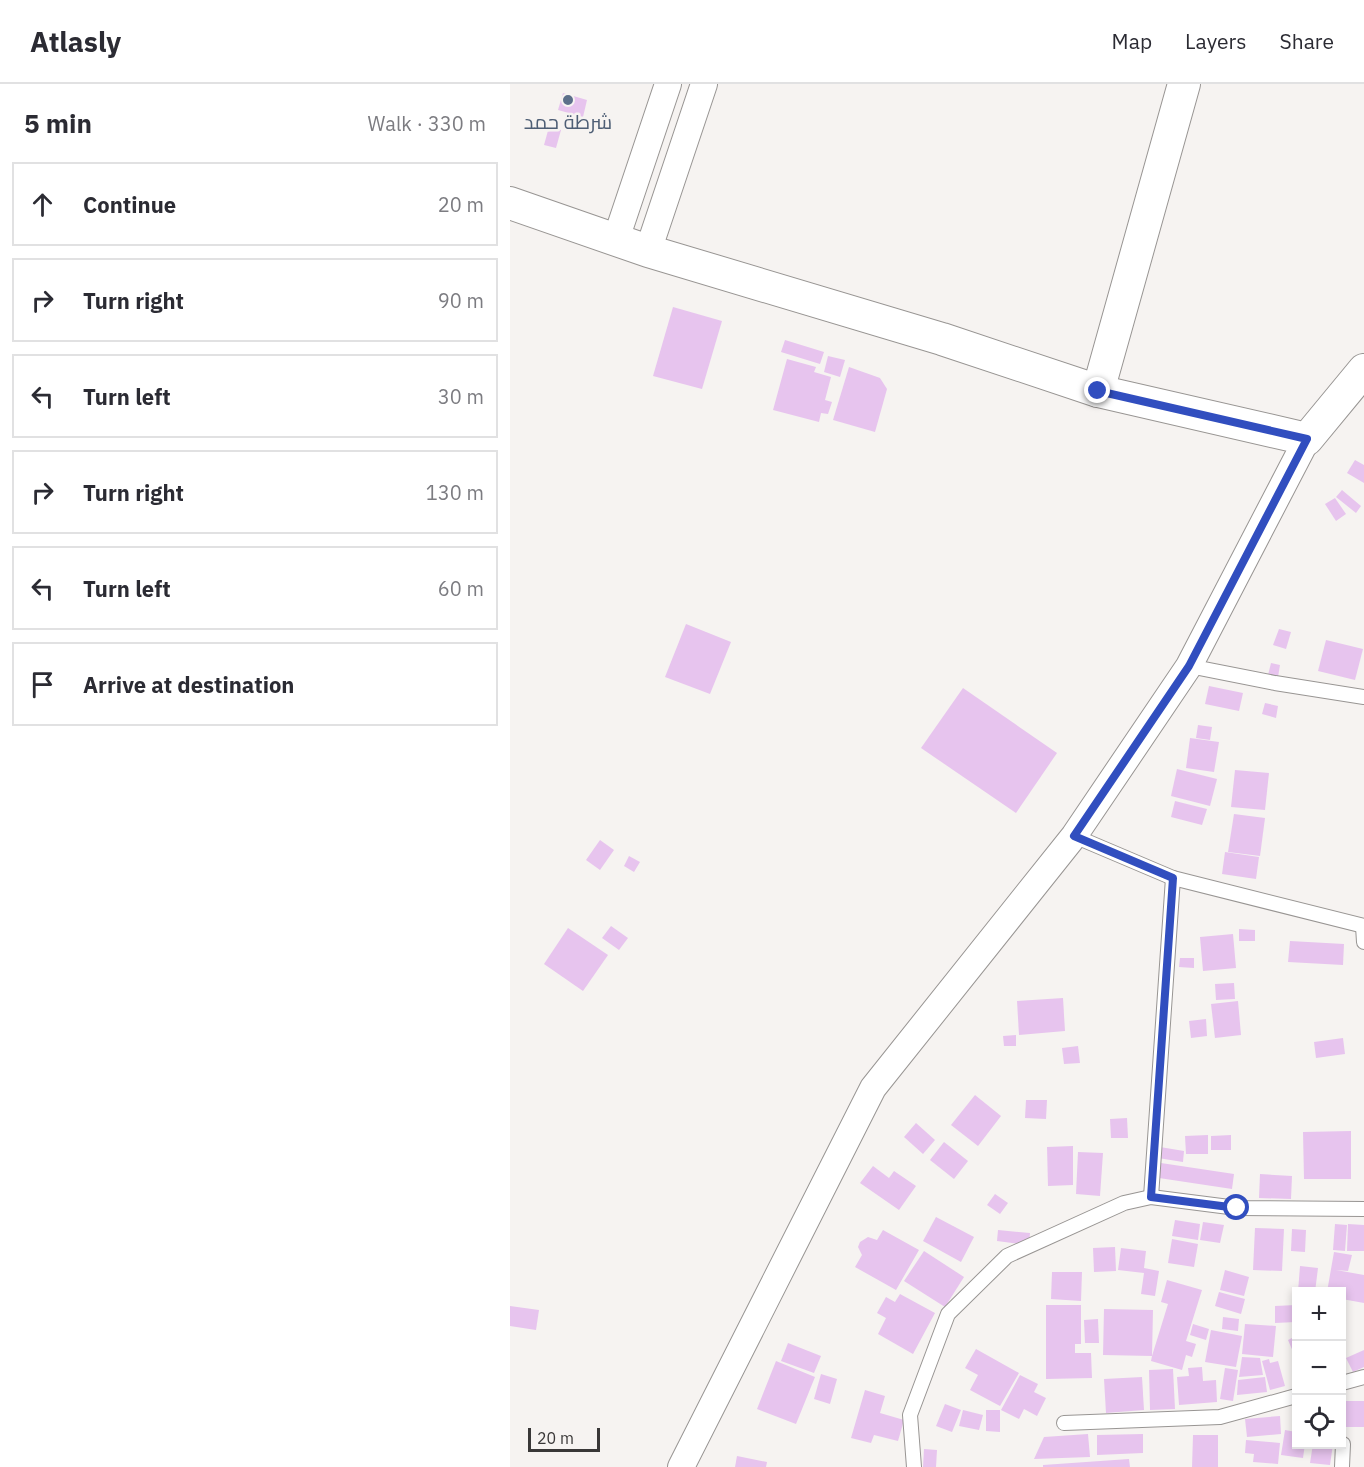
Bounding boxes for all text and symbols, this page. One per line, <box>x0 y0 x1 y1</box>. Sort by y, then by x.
text: Atlasly <box>30 23 121 60</box>
text: Map <box>1112 27 1152 55</box>
text: Layers <box>1185 27 1247 55</box>
text: Share <box>1280 27 1334 55</box>
marker: شرطة حمد <box>561 93 575 107</box>
text: 5 min <box>24 106 92 140</box>
place label: شرطة حمد <box>524 108 612 135</box>
text: Walk · 330 m <box>368 110 486 137</box>
icon: ahead <box>26 188 59 221</box>
text: Continue <box>83 190 176 219</box>
text: 20 m <box>438 191 484 218</box>
icon: right <box>26 284 59 317</box>
text: Turn right <box>83 286 184 315</box>
text: 90 m <box>438 287 484 314</box>
route end <box>1084 377 1110 403</box>
icon: left <box>26 380 59 413</box>
text: Turn left <box>83 382 171 411</box>
text: 30 m <box>438 383 484 410</box>
icon: right <box>26 476 59 509</box>
text: Turn right <box>83 478 184 507</box>
text: 130 m <box>426 479 484 506</box>
icon: left <box>26 572 59 605</box>
text: Turn left <box>83 574 171 603</box>
text: 60 m <box>438 575 484 602</box>
icon: arrive <box>26 668 59 701</box>
text: Arrive at destination <box>83 670 294 699</box>
route start <box>1223 1194 1249 1220</box>
map controls <box>1292 1287 1346 1449</box>
button: + <box>1292 1287 1346 1341</box>
button: − <box>1292 1341 1346 1395</box>
button: locate <box>1292 1395 1346 1449</box>
scale bar <box>528 1425 600 1452</box>
text: 20 m <box>537 1428 574 1448</box>

